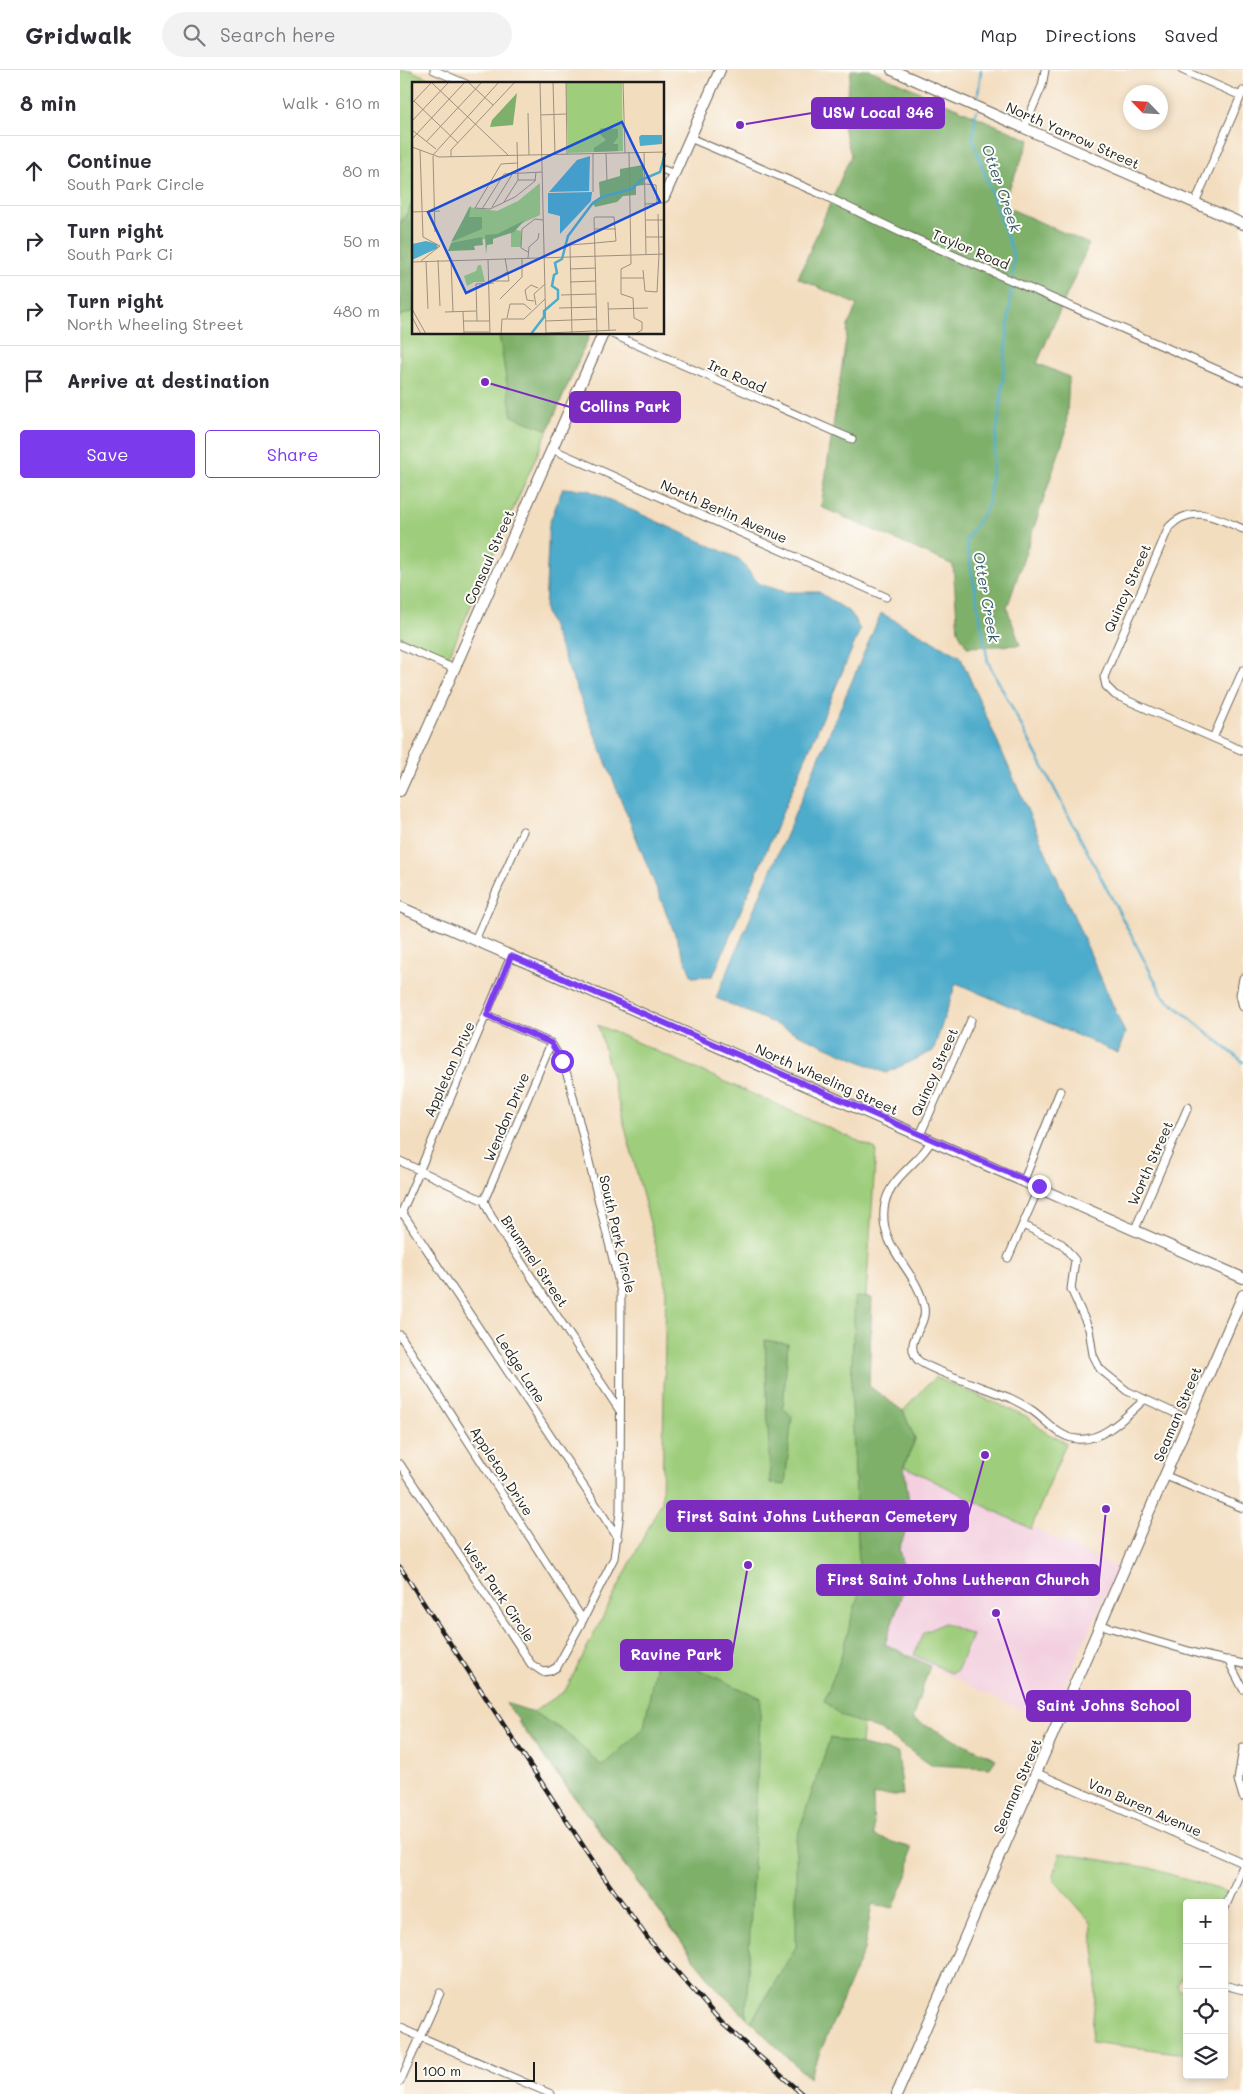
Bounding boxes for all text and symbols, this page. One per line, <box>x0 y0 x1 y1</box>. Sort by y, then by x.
search box <box>162 12 512 57</box>
text: Gridwalk <box>25 19 132 50</box>
icon: search <box>180 21 208 49</box>
text: Search here <box>220 22 336 47</box>
text: Map <box>980 23 1017 47</box>
text: Directions <box>1045 23 1137 47</box>
text: Saved <box>1165 23 1218 47</box>
inset map <box>412 82 665 335</box>
north arrow <box>1123 85 1168 130</box>
text: 8 min <box>20 89 76 116</box>
text: Walk · 610 m <box>282 92 380 113</box>
street label: North Yarrow Street <box>1003 97 1143 173</box>
callout: USW Local 346 <box>812 98 944 128</box>
text: USW Local 346 <box>822 102 934 122</box>
water label: Otter Creek <box>978 141 1027 235</box>
text: Continue <box>67 148 152 173</box>
icon: ahead <box>20 157 48 185</box>
text: 80 m <box>343 160 380 181</box>
text: South Park Circle <box>67 173 205 194</box>
text: Turn right <box>67 218 164 243</box>
street label: Taylor Road <box>930 224 1013 274</box>
icon: right <box>20 227 48 255</box>
text: 50 m <box>343 230 380 251</box>
text: South Park Ci <box>67 243 173 264</box>
text: Turn right <box>67 288 164 313</box>
icon: right <box>20 297 48 325</box>
text: 480 m <box>333 300 380 321</box>
text: North Wheeling Street <box>67 313 244 334</box>
street label: Ira Road <box>705 355 769 397</box>
icon: arrive <box>20 367 48 395</box>
text: Arrive at destination <box>67 368 270 393</box>
callout: Collins Park <box>570 392 680 422</box>
text: Collins Park <box>580 396 670 416</box>
button: Save <box>20 430 195 478</box>
button: Share <box>205 430 380 478</box>
street label: North Berlin Avenue <box>658 474 790 548</box>
street label: Consaul Street <box>460 507 518 607</box>
street label: Quincy Street <box>1099 541 1155 635</box>
water label: Otter Creek <box>969 550 1005 645</box>
street label: Appleton Drive <box>419 1018 479 1120</box>
street label: Quincy Street <box>906 1025 962 1119</box>
street label: North Wheeling Street <box>753 1039 901 1119</box>
route start <box>551 1050 574 1073</box>
street label: Wendon Drive <box>479 1069 533 1165</box>
street label: Worth Street <box>1123 1118 1177 1208</box>
street label: South Park Circle <box>595 1173 641 1295</box>
route end <box>1028 1175 1051 1198</box>
street label: Brummel Street <box>497 1211 573 1311</box>
street label: Ledge Lane <box>492 1330 550 1406</box>
street label: Seaman Street <box>1148 1363 1206 1465</box>
street label: Appleton Drive <box>466 1423 538 1519</box>
callout: First Saint Johns Lutheran Cemetery <box>667 1501 968 1531</box>
text: First Saint Johns Lutheran Cemetery <box>677 1506 957 1526</box>
street label: West Park Circle <box>459 1538 539 1646</box>
callout: First Saint Johns Lutheran Church <box>817 1565 1099 1595</box>
text: First Saint Johns Lutheran Church <box>827 1569 1089 1589</box>
callout: Ravine Park <box>621 1640 732 1670</box>
text: Ravine Park <box>630 1644 722 1664</box>
callout: Saint Johns School <box>1027 1691 1190 1721</box>
text: Saint Johns School <box>1037 1695 1179 1715</box>
street label: Seaman Street <box>988 1735 1046 1837</box>
street label: Van Buren Avenue <box>1085 1773 1205 1841</box>
map controls <box>1183 1899 1228 2079</box>
button: + <box>1183 1899 1228 1944</box>
button: − <box>1183 1944 1228 1989</box>
button: locate <box>1183 1989 1228 2034</box>
button: layers <box>1183 2034 1228 2079</box>
scale bar <box>415 2059 535 2082</box>
text: 100 m <box>422 2061 461 2080</box>

